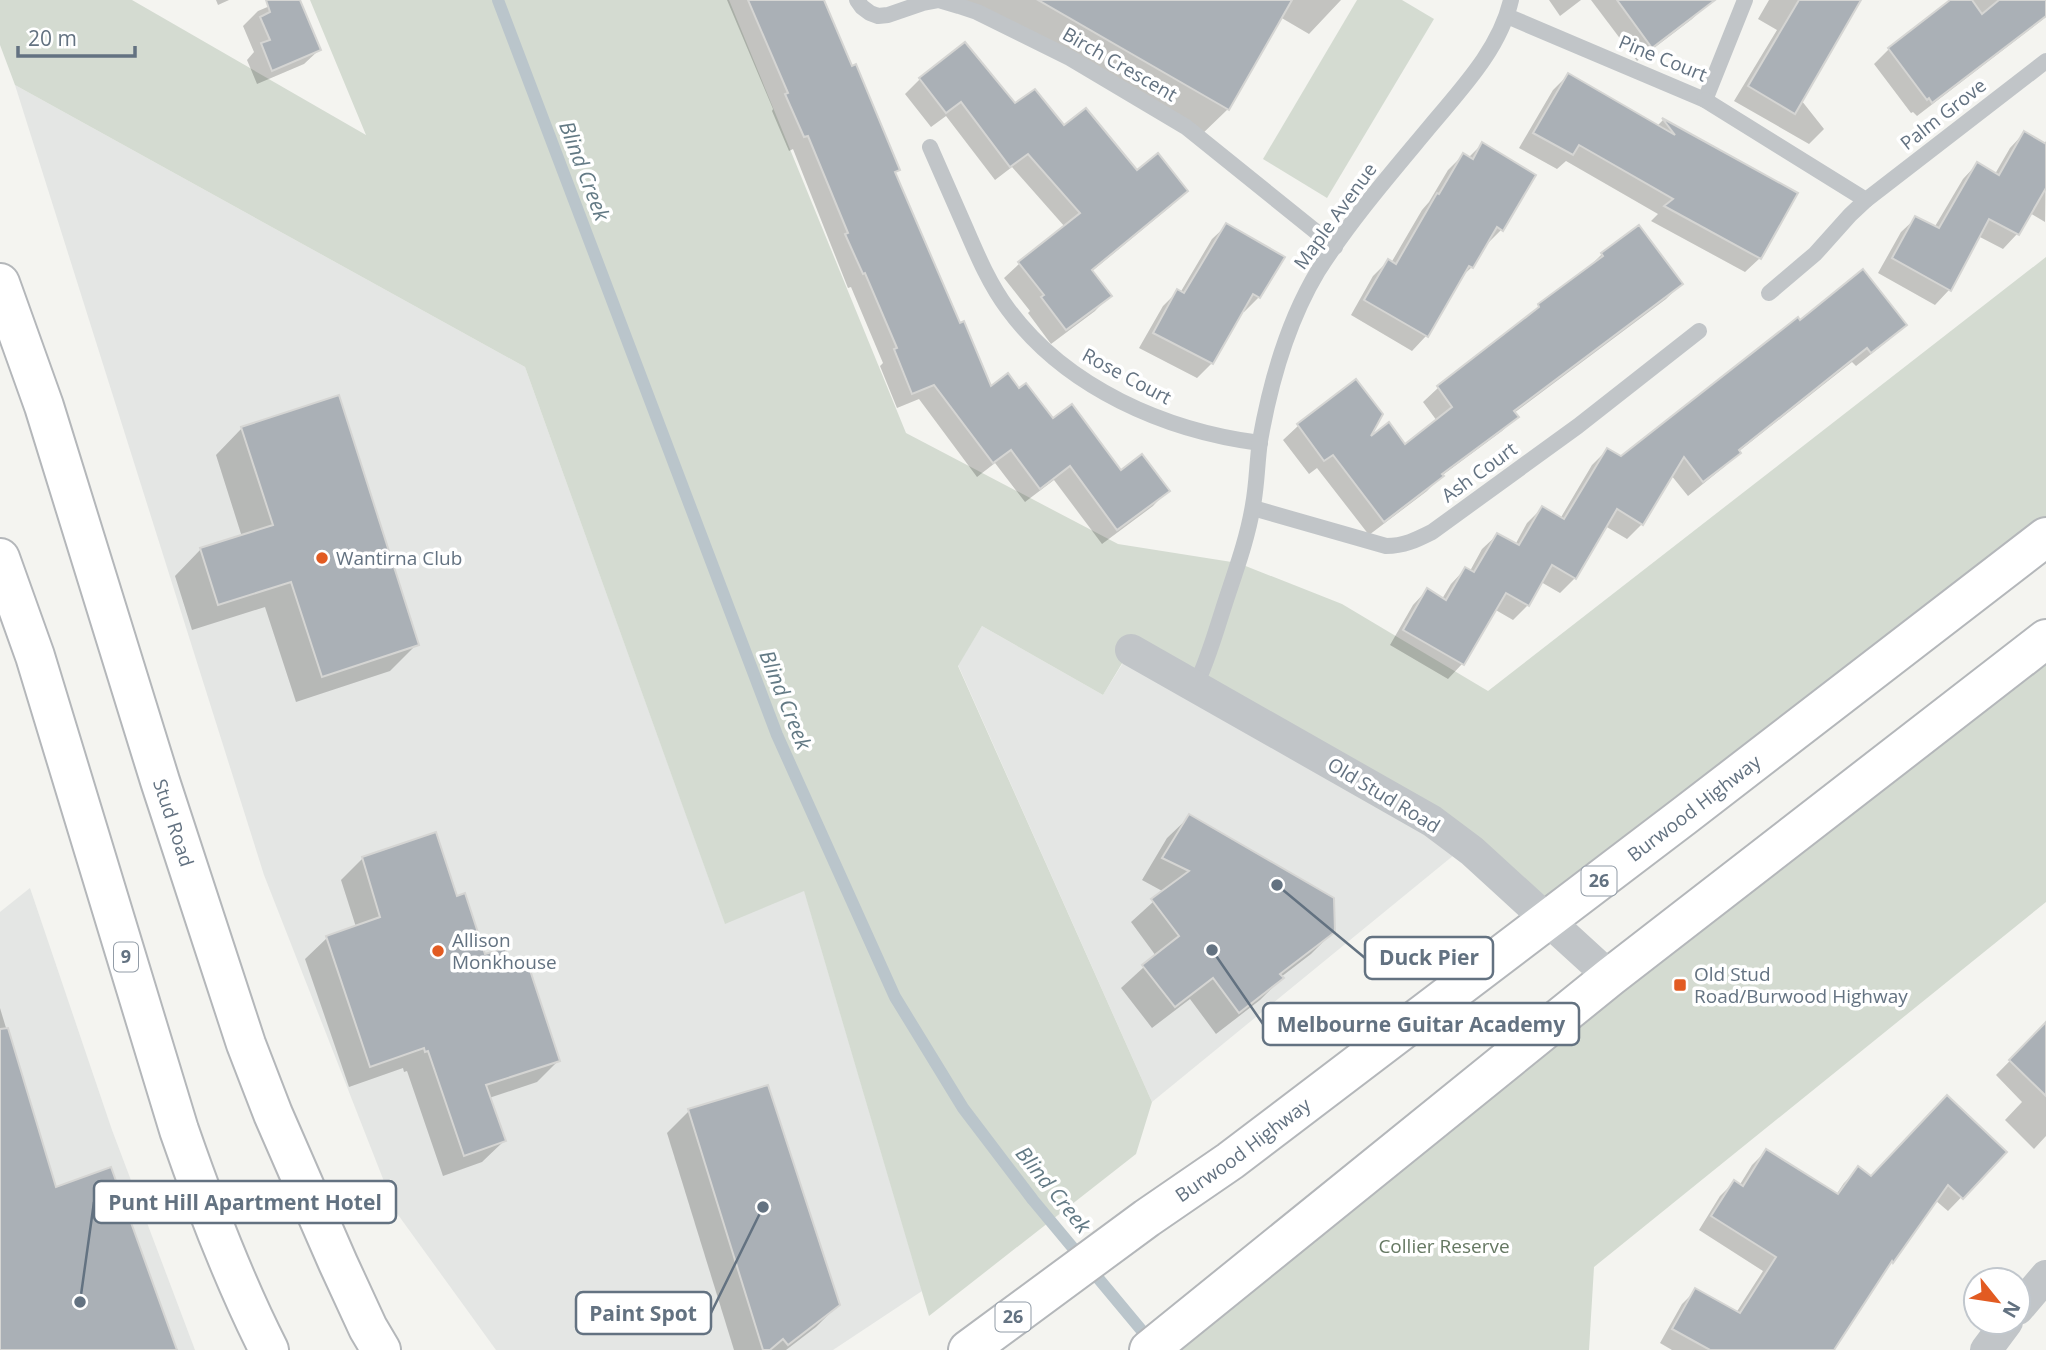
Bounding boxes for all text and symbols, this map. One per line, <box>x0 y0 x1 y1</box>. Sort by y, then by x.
scale bar <box>18 14 135 58</box>
street label: Birch Crescent <box>1058 21 1182 107</box>
text: 20 m <box>28 24 77 52</box>
street label: Pine Court <box>1615 29 1711 88</box>
street label: Palm Grove <box>1895 72 1991 156</box>
water label: Blind Creek <box>553 117 617 225</box>
street label: Maple Avenue <box>1288 157 1382 275</box>
street label: Rose Court <box>1078 342 1176 410</box>
street label: Ash Court <box>1436 436 1522 508</box>
place label: Wantirna Club <box>336 545 462 571</box>
marker: Wantirna Club <box>314 550 330 566</box>
water label: Blind Creek <box>753 646 819 754</box>
street label: Burwood Highway <box>1622 748 1766 868</box>
street label: Old Stud Road <box>1323 751 1445 839</box>
street label: Stud Road <box>147 775 200 870</box>
road number: 26 <box>1582 866 1616 896</box>
place label: Allison Monkhouse <box>452 927 557 975</box>
callout: Duck Pier <box>1365 937 1493 979</box>
road number: 9 <box>114 942 138 972</box>
marker: Allison Monkhouse <box>430 943 446 959</box>
text: Duck Pier <box>1379 943 1480 971</box>
place label: Old Stud Road/Burwood Highway <box>1694 961 1908 1009</box>
marker: Old Stud Road/Burwood Highway <box>1672 977 1688 993</box>
callout: Melbourne Guitar Academy <box>1263 1003 1579 1045</box>
text: Melbourne Guitar Academy <box>1277 1010 1565 1038</box>
street label: Burwood Highway <box>1170 1091 1316 1208</box>
water label: Blind Creek <box>1010 1140 1098 1239</box>
callout: Punt Hill Apartment Hotel <box>94 1181 396 1223</box>
text: Punt Hill Apartment Hotel <box>108 1188 382 1216</box>
park label: Collier Reserve <box>1378 1233 1510 1259</box>
north arrow <box>1962 1266 2032 1336</box>
callout: Paint Spot <box>576 1292 711 1334</box>
text: N <box>1997 1296 2027 1323</box>
text: Paint Spot <box>589 1299 697 1327</box>
road number: 26 <box>996 1302 1030 1332</box>

